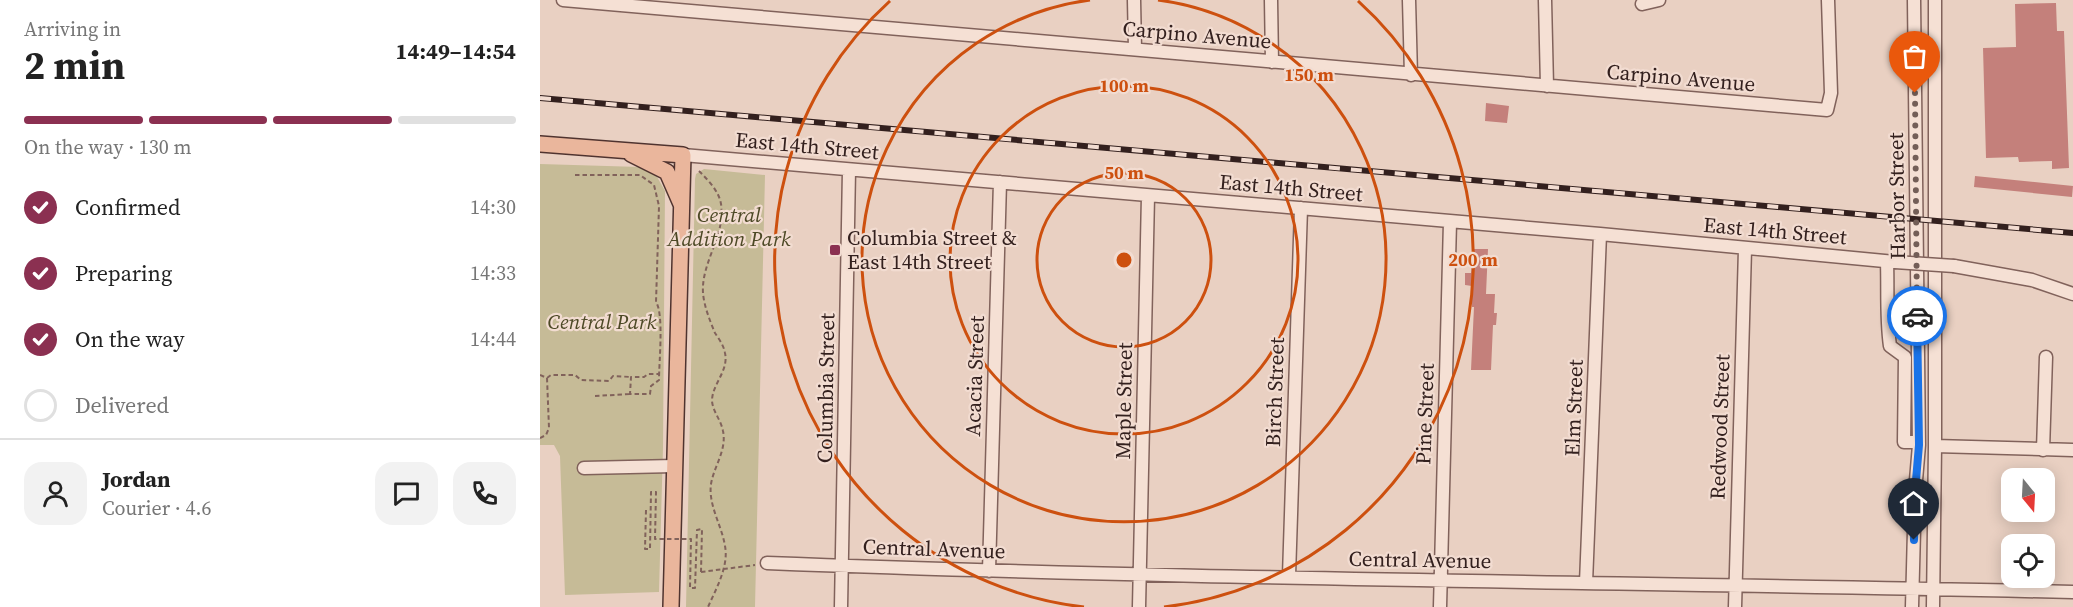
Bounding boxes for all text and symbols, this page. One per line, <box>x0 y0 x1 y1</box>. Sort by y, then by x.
street label: Carpino Avenue <box>1121 14 1273 55</box>
text: Arriving in <box>24 15 121 43</box>
pin <box>1889 31 1940 93</box>
text: 14:49–14:54 <box>396 36 516 66</box>
text: 2 min <box>24 39 125 92</box>
icon: bag <box>1898 40 1931 73</box>
street label: Carpino Avenue <box>1605 57 1757 98</box>
text: 150 m <box>1284 62 1334 87</box>
text: 100 m <box>1099 73 1149 98</box>
street label: East 14th Street <box>734 125 880 166</box>
street label: Harbor Street <box>1881 132 1912 260</box>
text: On the way · 130 m <box>24 133 191 161</box>
text: 50 m <box>1104 160 1144 185</box>
street label: East 14th Street <box>1218 167 1364 208</box>
icon: check <box>24 191 57 224</box>
text: Confirmed <box>75 192 180 222</box>
text: 14:30 <box>470 193 516 221</box>
park label: Central Addition Park <box>666 200 791 253</box>
street label: East 14th Street <box>1702 210 1848 251</box>
place label: Columbia Street & East 14th Street <box>847 223 1017 276</box>
marker: Columbia Street & East 14th Street <box>828 243 842 257</box>
text: 200 m <box>1448 247 1498 272</box>
centre of rings <box>1114 250 1134 270</box>
icon: check <box>24 257 57 290</box>
text: Preparing <box>75 258 172 288</box>
text: 14:33 <box>470 259 516 287</box>
courier <box>1887 286 1947 346</box>
icon: car <box>1901 300 1934 333</box>
park label: Central Park <box>547 307 657 336</box>
street label: Columbia Street <box>810 313 841 463</box>
street label: Acacia Street <box>958 315 991 437</box>
icon: check <box>24 323 57 356</box>
text: On the way <box>75 324 184 354</box>
text: 14:44 <box>470 325 516 353</box>
street label: Birch Street <box>1258 336 1291 447</box>
street label: Maple Street <box>1108 342 1139 460</box>
street label: Redwood Street <box>1702 354 1737 500</box>
street label: Elm Street <box>1557 359 1590 457</box>
street label: Pine Street <box>1408 363 1441 465</box>
text: Delivered <box>75 390 169 420</box>
button: person <box>24 462 87 525</box>
button: chat <box>375 462 438 525</box>
button: phone <box>453 462 516 525</box>
text: Jordan <box>102 464 170 494</box>
north arrow <box>2001 468 2055 522</box>
map controls <box>2001 468 2055 588</box>
pin <box>1888 478 1939 540</box>
icon: home <box>1897 487 1930 520</box>
text: Courier · 4.6 <box>102 494 211 522</box>
street label: Central Avenue <box>862 532 1006 565</box>
button: locate <box>2001 534 2055 588</box>
street label: Central Avenue <box>1348 544 1492 575</box>

